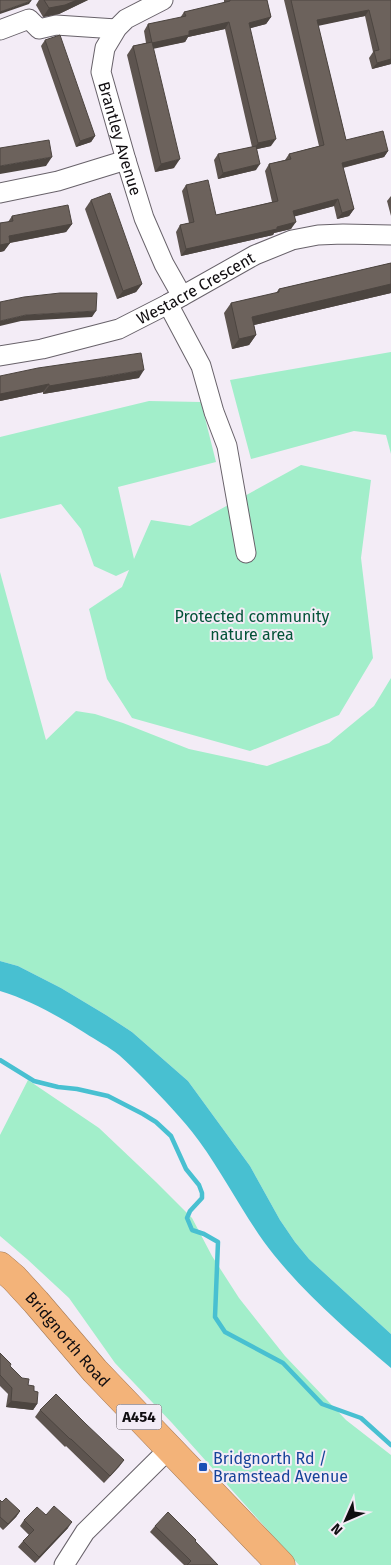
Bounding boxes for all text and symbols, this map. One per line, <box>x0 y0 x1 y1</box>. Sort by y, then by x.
street label: Brantley Avenue <box>95 79 146 198</box>
street label: Westacre Crescent <box>133 248 258 328</box>
park label: Protected community nature area <box>175 607 330 644</box>
street label: Bridgnorth Road <box>22 1288 114 1391</box>
road number: A454 <box>116 1404 162 1430</box>
place label: Bridgnorth Rd / Bramstead Avenue <box>213 1449 348 1486</box>
marker: Bridgnorth Rd / Bramstead Avenue <box>197 1461 209 1473</box>
north arrow <box>321 1495 371 1545</box>
text: N <box>328 1520 346 1538</box>

